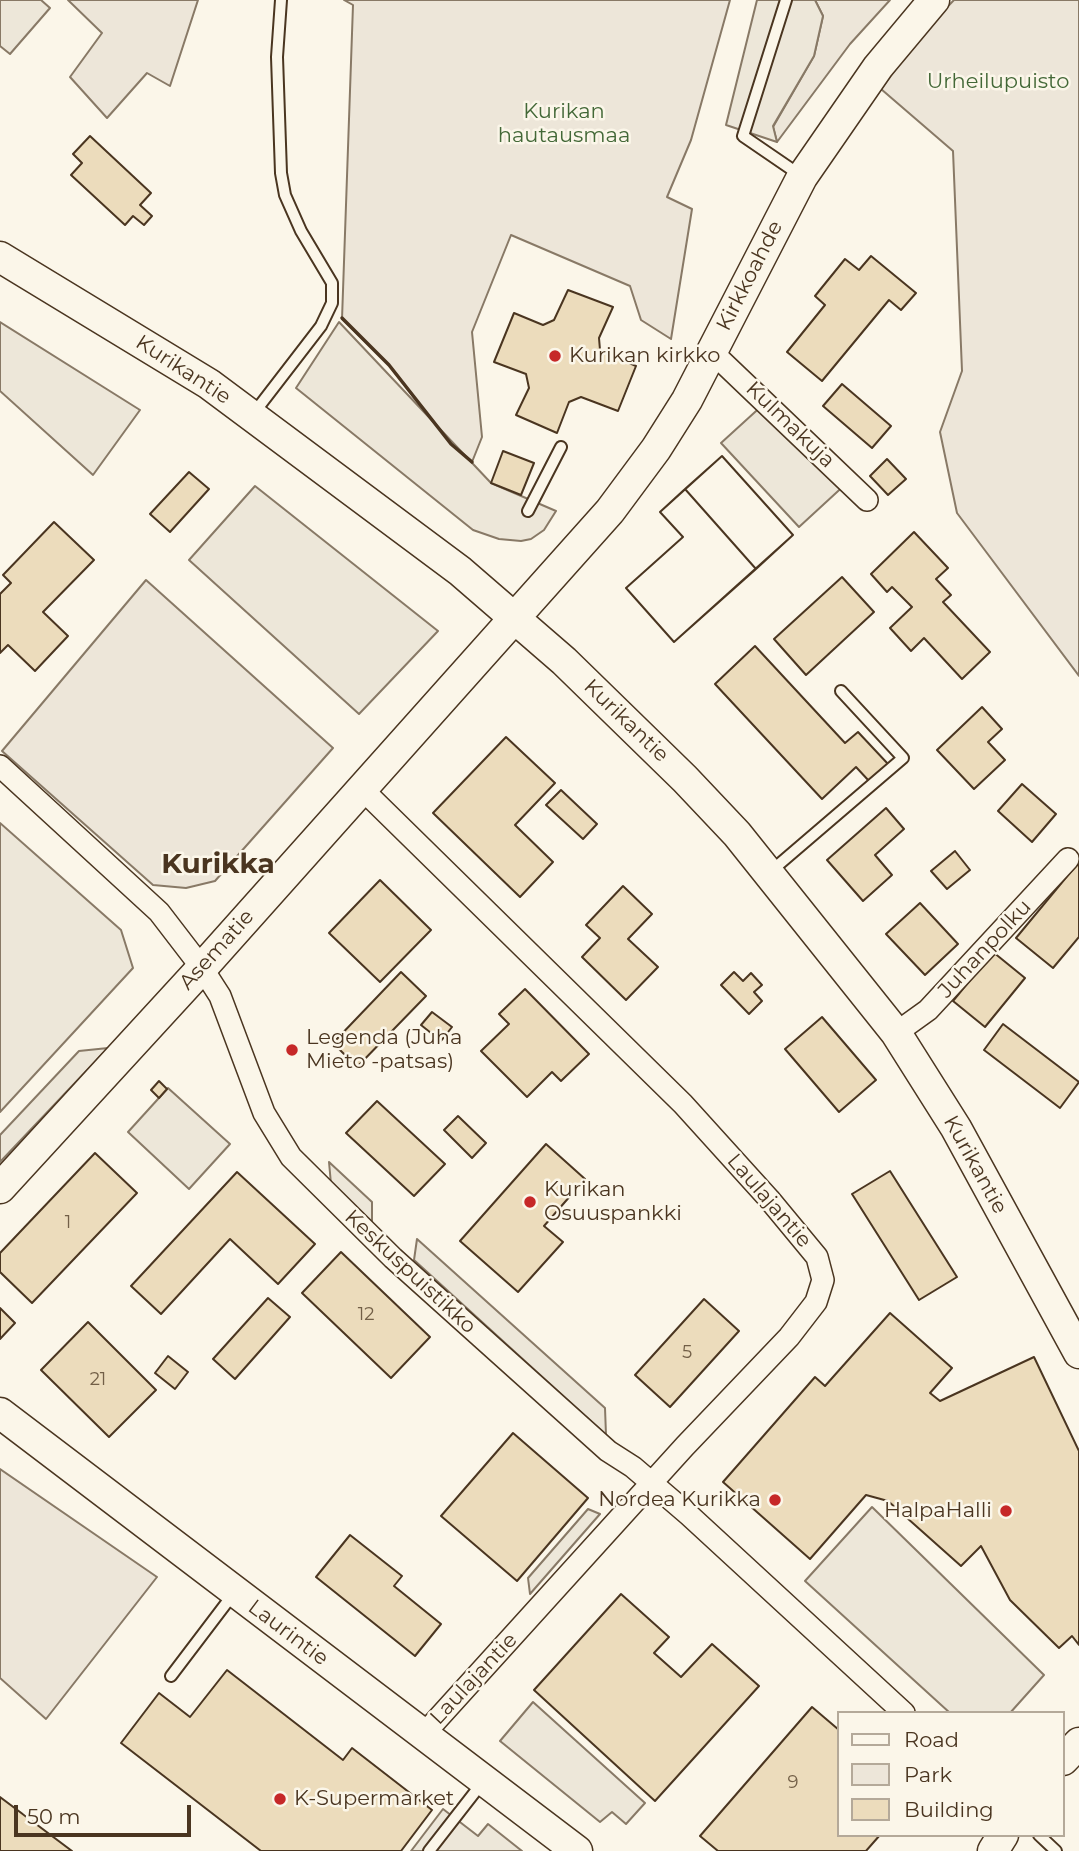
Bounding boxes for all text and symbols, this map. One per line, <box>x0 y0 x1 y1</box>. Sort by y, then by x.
park label: Urheilupuisto <box>927 69 1069 95</box>
park label: Kurikan hautausmaa <box>498 99 630 149</box>
street label: Kirkkoahde <box>712 217 788 335</box>
street label: Kurikantie <box>131 330 235 410</box>
place label: Kurikan kirkko <box>569 343 720 369</box>
marker: Kurikan kirkko <box>547 348 563 364</box>
street label: Kulmakuja <box>740 376 840 474</box>
street label: Kurikantie <box>578 674 674 768</box>
district label: Kurikka <box>161 848 275 882</box>
street label: Juhanpolku <box>933 895 1037 1003</box>
street label: Asematie <box>174 905 260 995</box>
place label: Legenda (Juha Mieto -patsas) <box>306 1025 462 1075</box>
marker: Legenda (Juha Mieto -patsas) <box>284 1042 300 1058</box>
street label: Kurikantie <box>938 1112 1012 1218</box>
street label: Laulajantie <box>721 1149 817 1253</box>
place label: Kurikan Osuuspankki <box>544 1177 682 1227</box>
marker: Kurikan Osuuspankki <box>522 1194 538 1210</box>
street label: Keskuspuistikko <box>339 1205 481 1339</box>
house number: 1 <box>65 1212 71 1234</box>
house number: 12 <box>358 1304 374 1326</box>
house number: 5 <box>682 1342 692 1364</box>
house number: 21 <box>90 1369 106 1391</box>
place label: Nordea Kurikka <box>598 1487 761 1513</box>
marker: Nordea Kurikka <box>767 1492 783 1508</box>
place label: HalpaHalli <box>884 1498 992 1524</box>
marker: HalpaHalli <box>998 1503 1014 1519</box>
street label: Laurintie <box>243 1595 333 1671</box>
street label: Laulajantie <box>425 1628 523 1730</box>
legend <box>838 1711 1065 1837</box>
text: Road <box>904 1727 959 1752</box>
text: Park <box>904 1762 952 1787</box>
house number: 9 <box>788 1772 798 1794</box>
place label: K-Supermarket <box>294 1786 454 1812</box>
marker: K-Supermarket <box>272 1791 288 1807</box>
scale bar <box>18 1792 194 1836</box>
text: Building <box>904 1797 994 1822</box>
text: 50 m <box>27 1804 81 1829</box>

